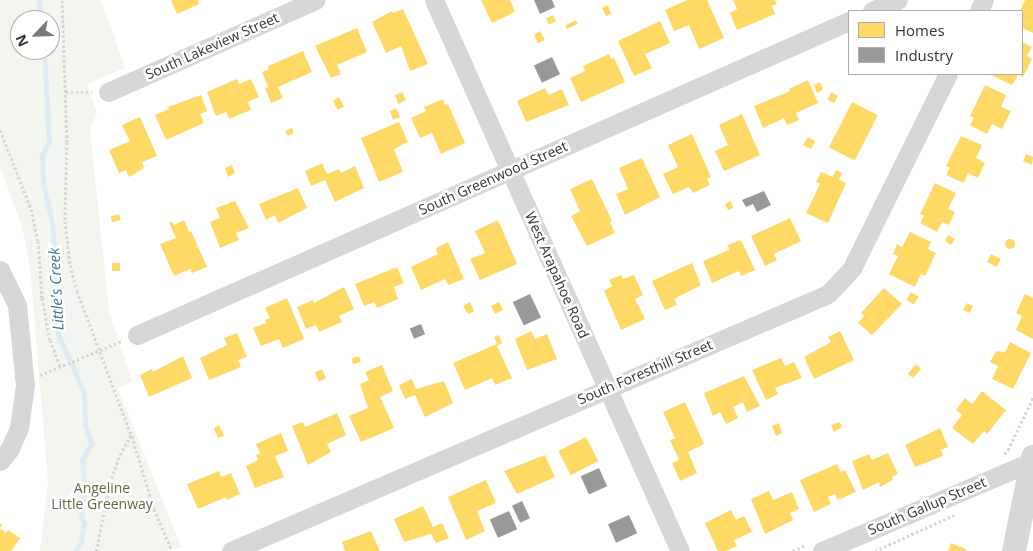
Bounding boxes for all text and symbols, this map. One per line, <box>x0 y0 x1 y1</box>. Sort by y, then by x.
street label: South Lakeview Street <box>143 9 281 83</box>
north arrow <box>10 10 60 60</box>
legend <box>848 10 1023 75</box>
text: Homes <box>895 20 945 40</box>
text: N <box>11 32 33 50</box>
text: Industry <box>895 45 953 65</box>
street label: South Greenwood Street <box>416 138 570 218</box>
street label: West Arapahoe Road <box>522 209 592 341</box>
water label: Little's Creek <box>45 247 67 331</box>
street label: South Foresthill Street <box>575 336 715 408</box>
street label: South Gallup Street <box>865 473 989 539</box>
park label: Angeline Little Greenway <box>51 480 153 512</box>

